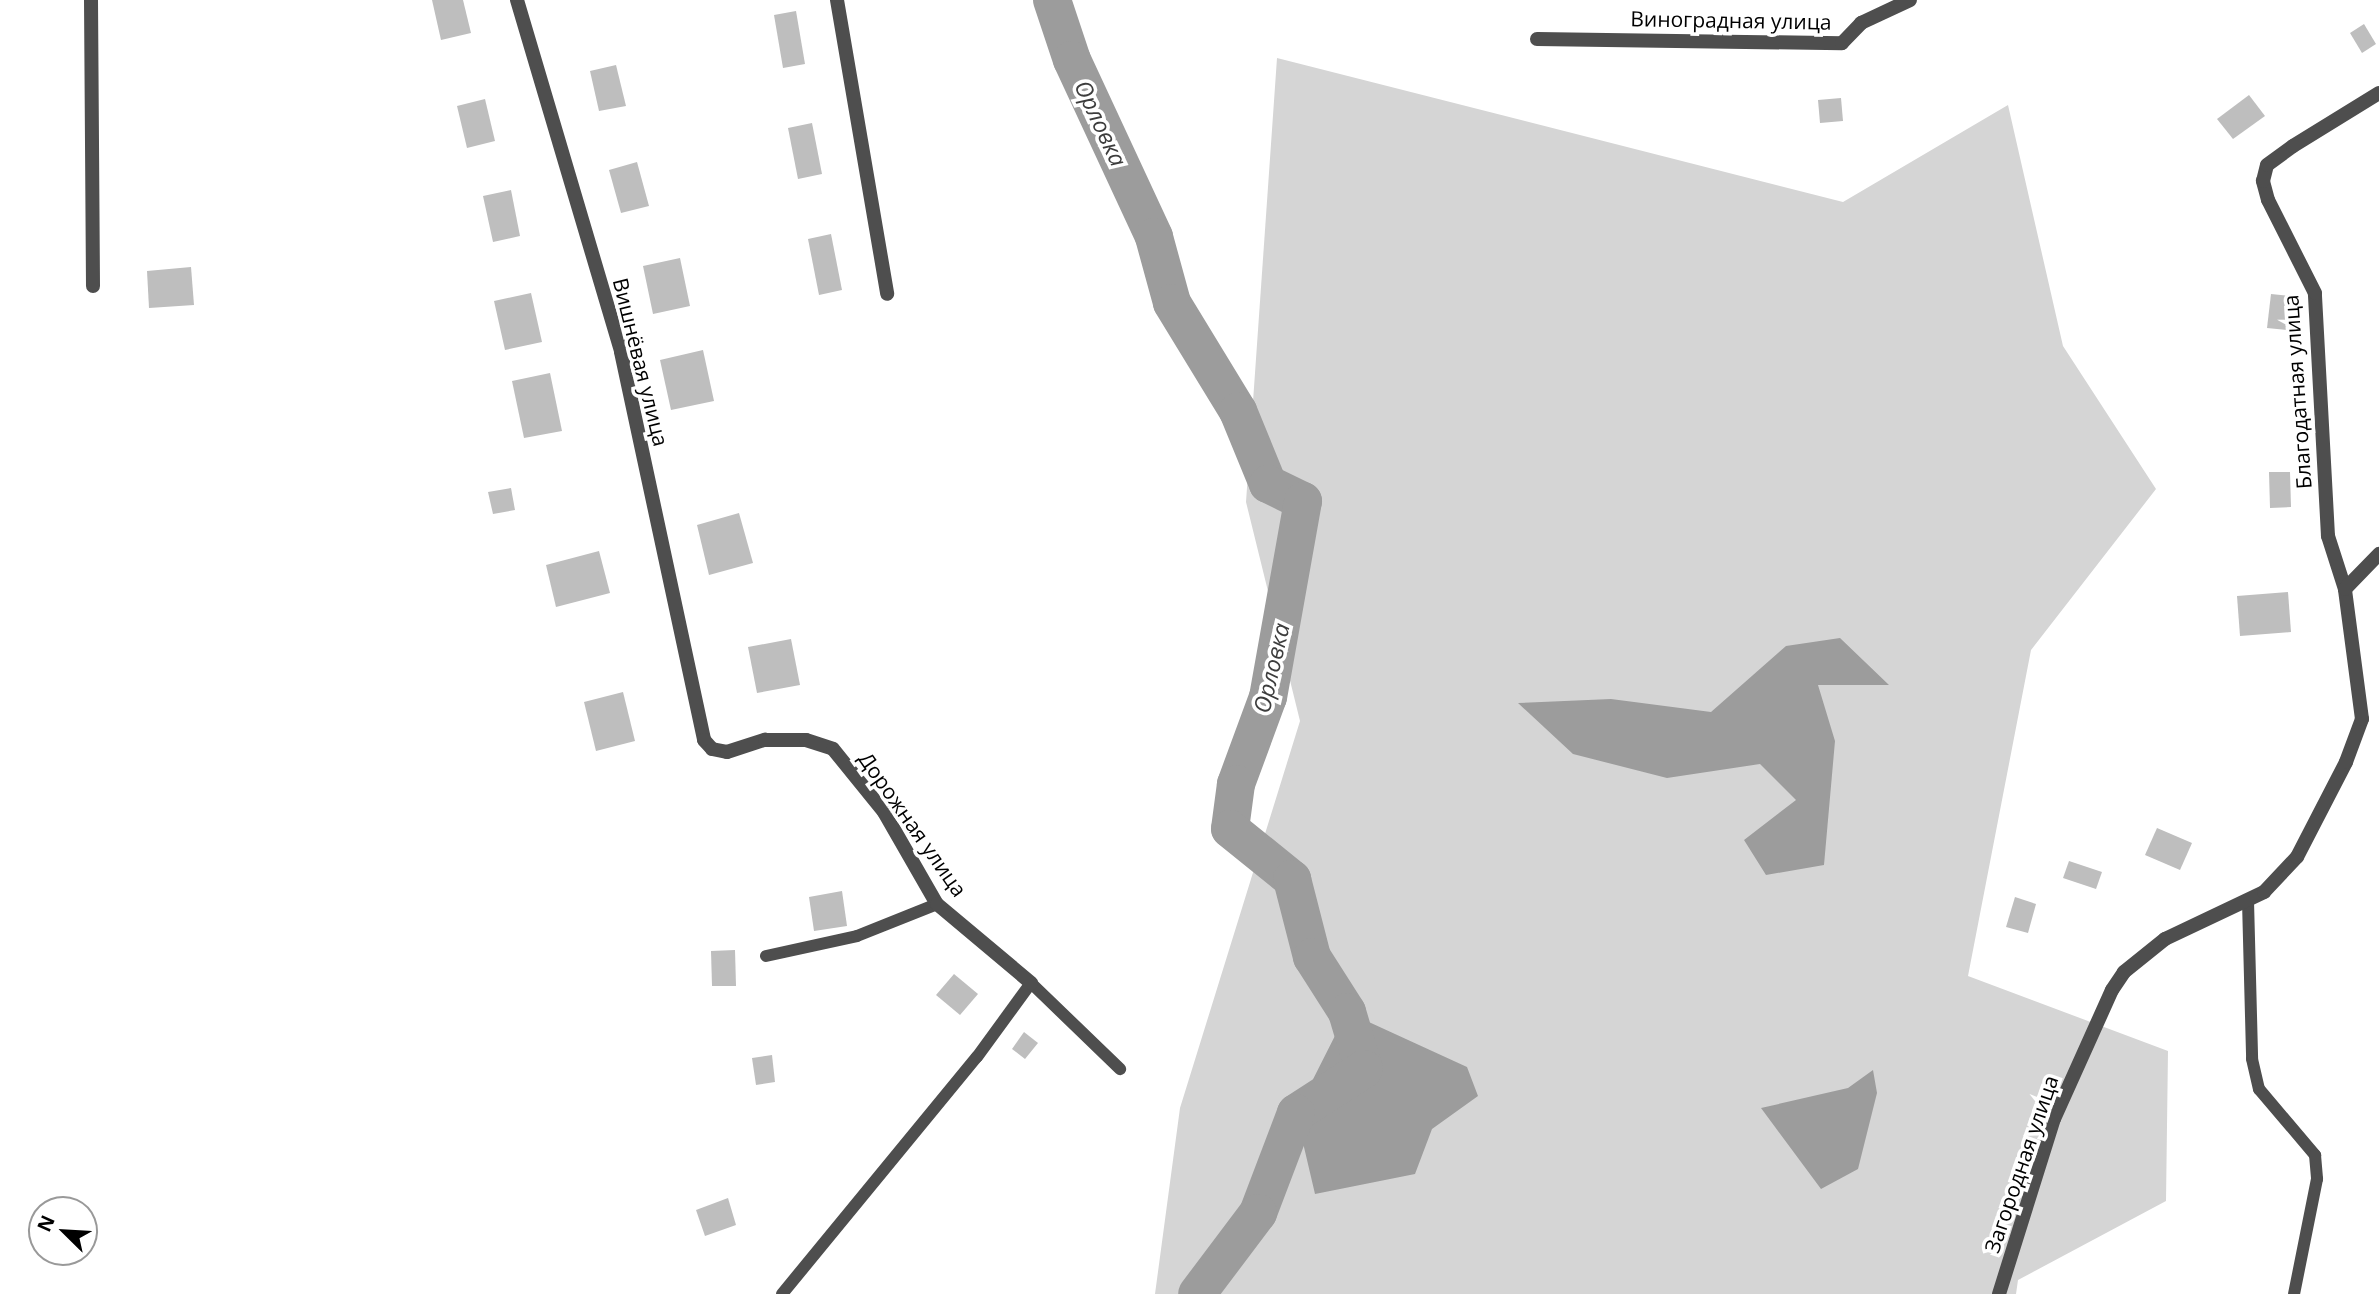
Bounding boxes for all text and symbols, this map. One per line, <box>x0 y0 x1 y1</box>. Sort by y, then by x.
street label: Виноградная улица <box>1630 6 1832 34</box>
water label: Орловка <box>1069 76 1133 170</box>
street label: Вишнёвая улица <box>608 275 674 449</box>
street label: Благодатная улица <box>2278 294 2316 490</box>
water label: Орловка <box>1247 620 1295 716</box>
street label: Дорожная улица <box>854 747 972 901</box>
street label: Загородная улица <box>1979 1072 2063 1256</box>
north arrow <box>28 1196 98 1266</box>
text: N <box>31 1211 61 1236</box>

